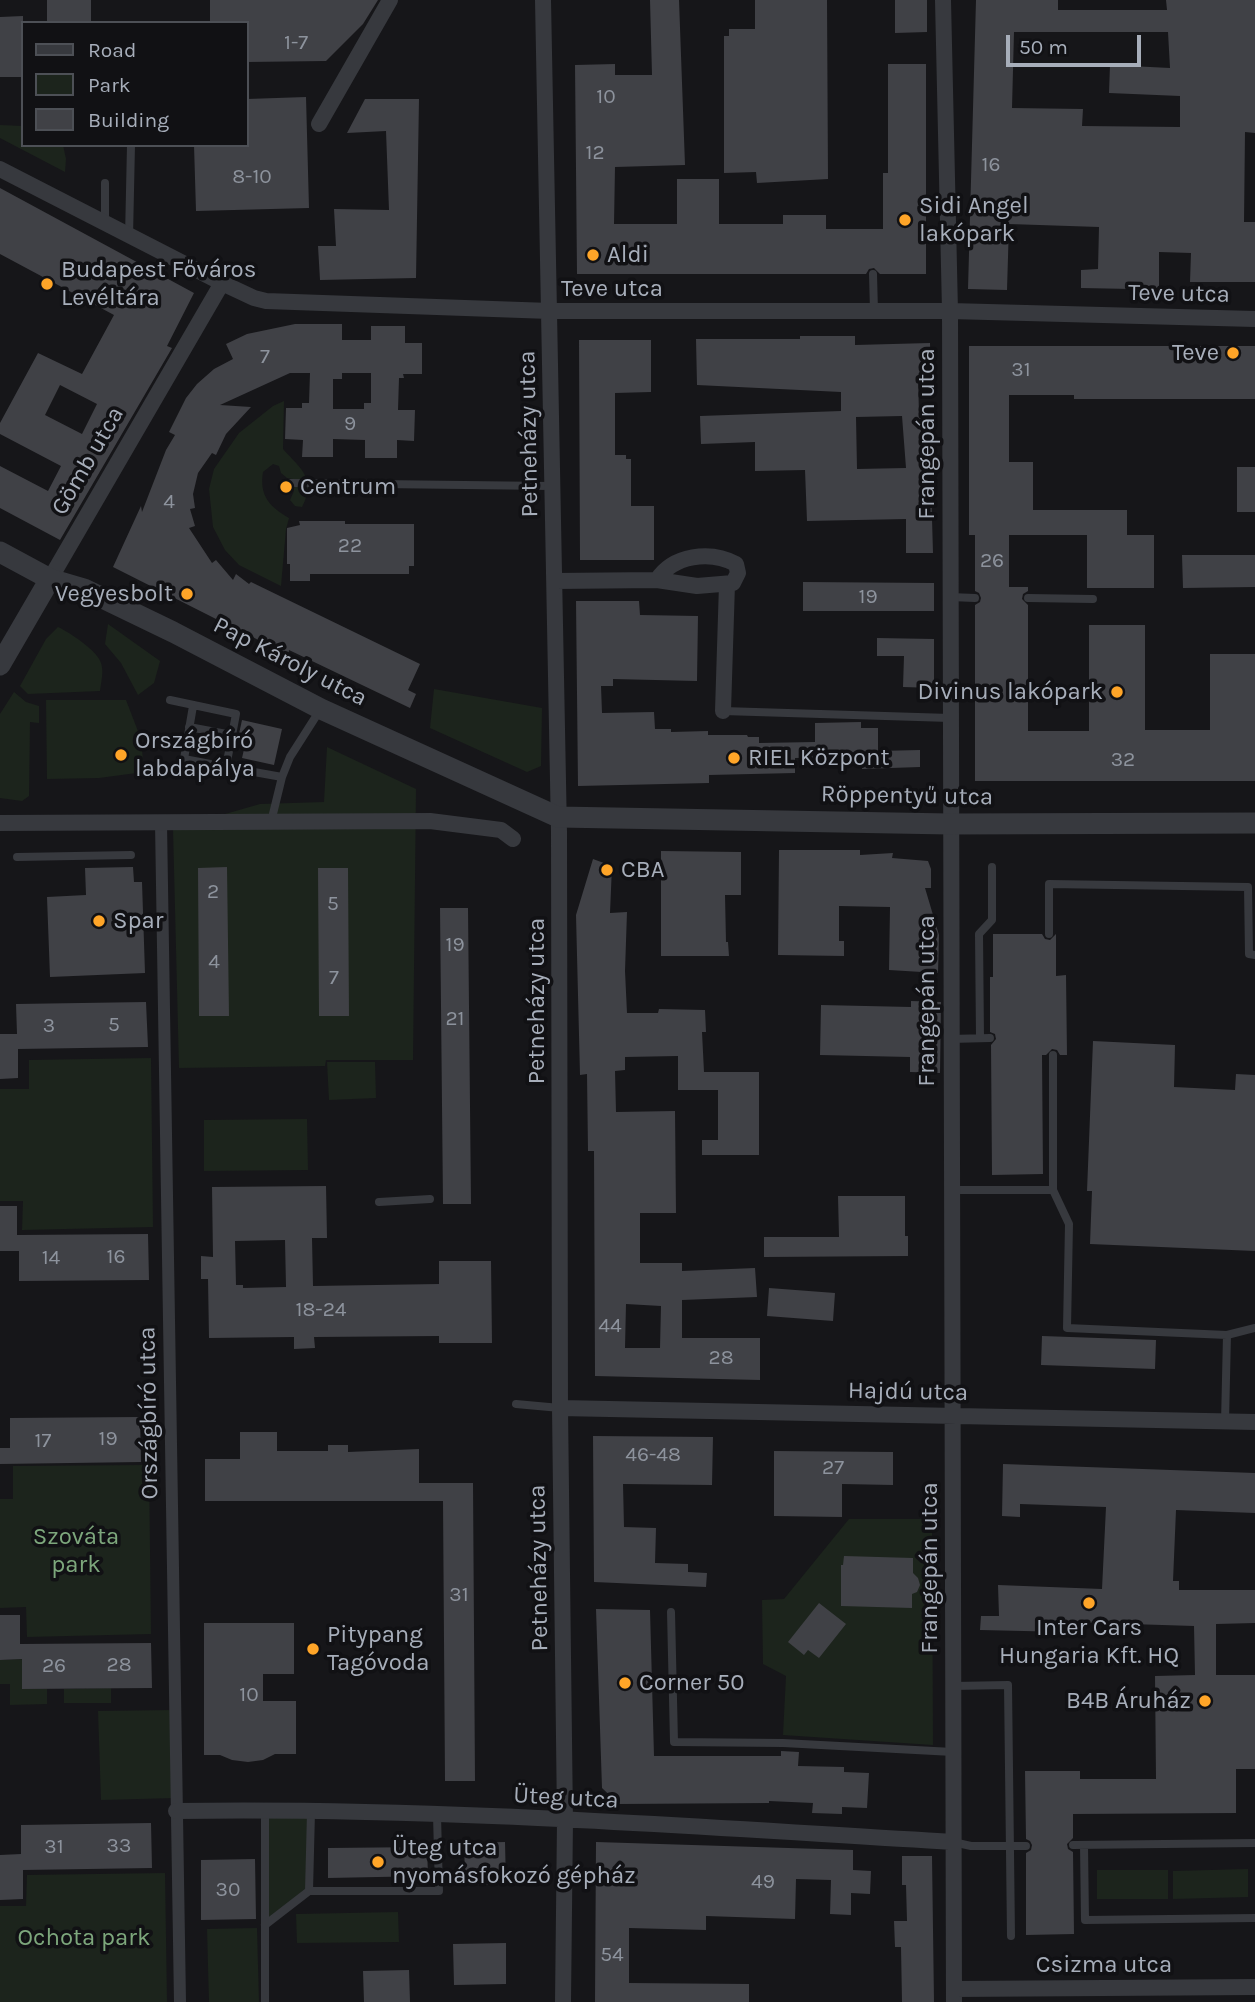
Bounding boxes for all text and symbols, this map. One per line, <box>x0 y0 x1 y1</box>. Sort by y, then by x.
legend <box>21 21 248 147</box>
scale bar <box>1010 21 1145 65</box>
house number: 1-7 <box>284 30 308 56</box>
text: 50 m <box>1019 35 1068 59</box>
text: Road <box>88 38 136 62</box>
text: Park <box>88 73 131 97</box>
house number: 10 <box>596 84 616 110</box>
text: Building <box>88 108 169 132</box>
house number: 12 <box>585 140 605 166</box>
house number: 16 <box>982 152 1000 178</box>
house number: 8-10 <box>232 164 272 190</box>
place label: Sidi Angel lakópark <box>919 192 1029 248</box>
marker: Sidi Angel lakópark <box>897 212 913 228</box>
place label: Aldi <box>607 241 649 269</box>
marker: Aldi <box>585 247 601 263</box>
place label: Budapest Főváros Levéltára <box>61 256 256 312</box>
street label: Teve utca <box>561 275 663 303</box>
marker: Budapest Főváros Levéltára <box>39 276 55 292</box>
street label: Teve utca <box>1128 279 1230 309</box>
place label: Teve <box>1172 339 1219 367</box>
house number: 7 <box>260 344 270 370</box>
marker: Teve <box>1225 345 1241 361</box>
street label: Frangepán utca <box>913 348 941 520</box>
street label: Petneházy utca <box>513 350 545 518</box>
house number: 31 <box>1011 357 1031 383</box>
street label: Gömb utca <box>46 402 130 520</box>
house number: 9 <box>344 411 356 437</box>
place label: Centrum <box>300 473 396 501</box>
marker: Centrum <box>278 479 294 495</box>
house number: 4 <box>163 489 175 515</box>
house number: 22 <box>338 533 362 559</box>
house number: 26 <box>980 548 1004 574</box>
place label: Vegyesbolt <box>55 580 173 608</box>
house number: 19 <box>858 584 878 610</box>
marker: Vegyesbolt <box>179 586 195 602</box>
street label: Pap Károly utca <box>208 611 372 713</box>
place label: Divinus lakópark <box>917 678 1103 706</box>
marker: Divinus lakópark <box>1109 684 1125 700</box>
place label: Országbíró labdapálya <box>135 727 255 783</box>
place label: RIEL Központ <box>748 744 890 772</box>
marker: Országbíró labdapálya <box>113 747 129 763</box>
house number: 32 <box>1111 747 1135 773</box>
marker: RIEL Központ <box>726 750 742 766</box>
street label: Röppentyű utca <box>821 780 993 812</box>
place label: CBA <box>621 856 664 884</box>
marker: CBA <box>599 862 615 878</box>
house number: 2 <box>207 879 219 905</box>
house number: 5 <box>327 891 339 917</box>
place label: Spar <box>113 907 163 935</box>
marker: Spar <box>91 913 107 929</box>
street label: Frangepán utca <box>913 915 941 1087</box>
street label: Petneházy utca <box>523 918 551 1084</box>
house number: 19 <box>445 932 465 958</box>
house number: 4 <box>208 949 220 975</box>
house number: 7 <box>329 965 339 991</box>
house number: 21 <box>445 1006 465 1032</box>
house number: 5 <box>108 1012 120 1038</box>
house number: 3 <box>43 1013 55 1039</box>
house number: 16 <box>107 1244 125 1270</box>
house number: 14 <box>42 1245 60 1271</box>
house number: 18-24 <box>295 1297 347 1323</box>
house number: 44 <box>598 1313 622 1339</box>
street label: Országbíró utca <box>133 1326 165 1500</box>
house number: 28 <box>708 1345 734 1371</box>
street label: Hajdú utca <box>848 1377 968 1407</box>
house number: 19 <box>98 1426 118 1452</box>
house number: 17 <box>35 1428 51 1454</box>
house number: 46-48 <box>625 1442 681 1468</box>
house number: 27 <box>822 1455 844 1481</box>
street label: Frangepán utca <box>916 1482 944 1654</box>
street label: Petneházy utca <box>523 1484 555 1652</box>
park label: Szováta park <box>33 1523 119 1579</box>
house number: 31 <box>449 1582 469 1608</box>
marker: Inter Cars Hungaria Kft. HQ <box>1081 1595 1097 1611</box>
place label: Inter Cars Hungaria Kft. HQ <box>999 1614 1179 1670</box>
place label: Pitypang Tagóvoda <box>327 1621 429 1677</box>
marker: Pitypang Tagóvoda <box>305 1641 321 1657</box>
house number: 28 <box>106 1652 132 1678</box>
house number: 26 <box>42 1653 66 1679</box>
place label: Corner 50 <box>639 1669 744 1697</box>
marker: Corner 50 <box>617 1675 633 1691</box>
house number: 10 <box>239 1682 259 1708</box>
place label: B4B Áruház <box>1066 1687 1191 1715</box>
marker: B4B Áruház <box>1197 1693 1213 1709</box>
street label: Üteg utca <box>513 1781 619 1815</box>
house number: 33 <box>107 1833 131 1859</box>
house number: 31 <box>44 1834 64 1860</box>
place label: Üteg utca nyomásfokozó gépház <box>392 1834 636 1890</box>
marker: Üteg utca nyomásfokozó gépház <box>370 1854 386 1870</box>
house number: 49 <box>751 1869 775 1895</box>
house number: 30 <box>216 1877 240 1903</box>
park label: Ochota park <box>18 1924 150 1952</box>
house number: 54 <box>600 1942 624 1968</box>
street label: Csizma utca <box>1036 1951 1172 1979</box>

